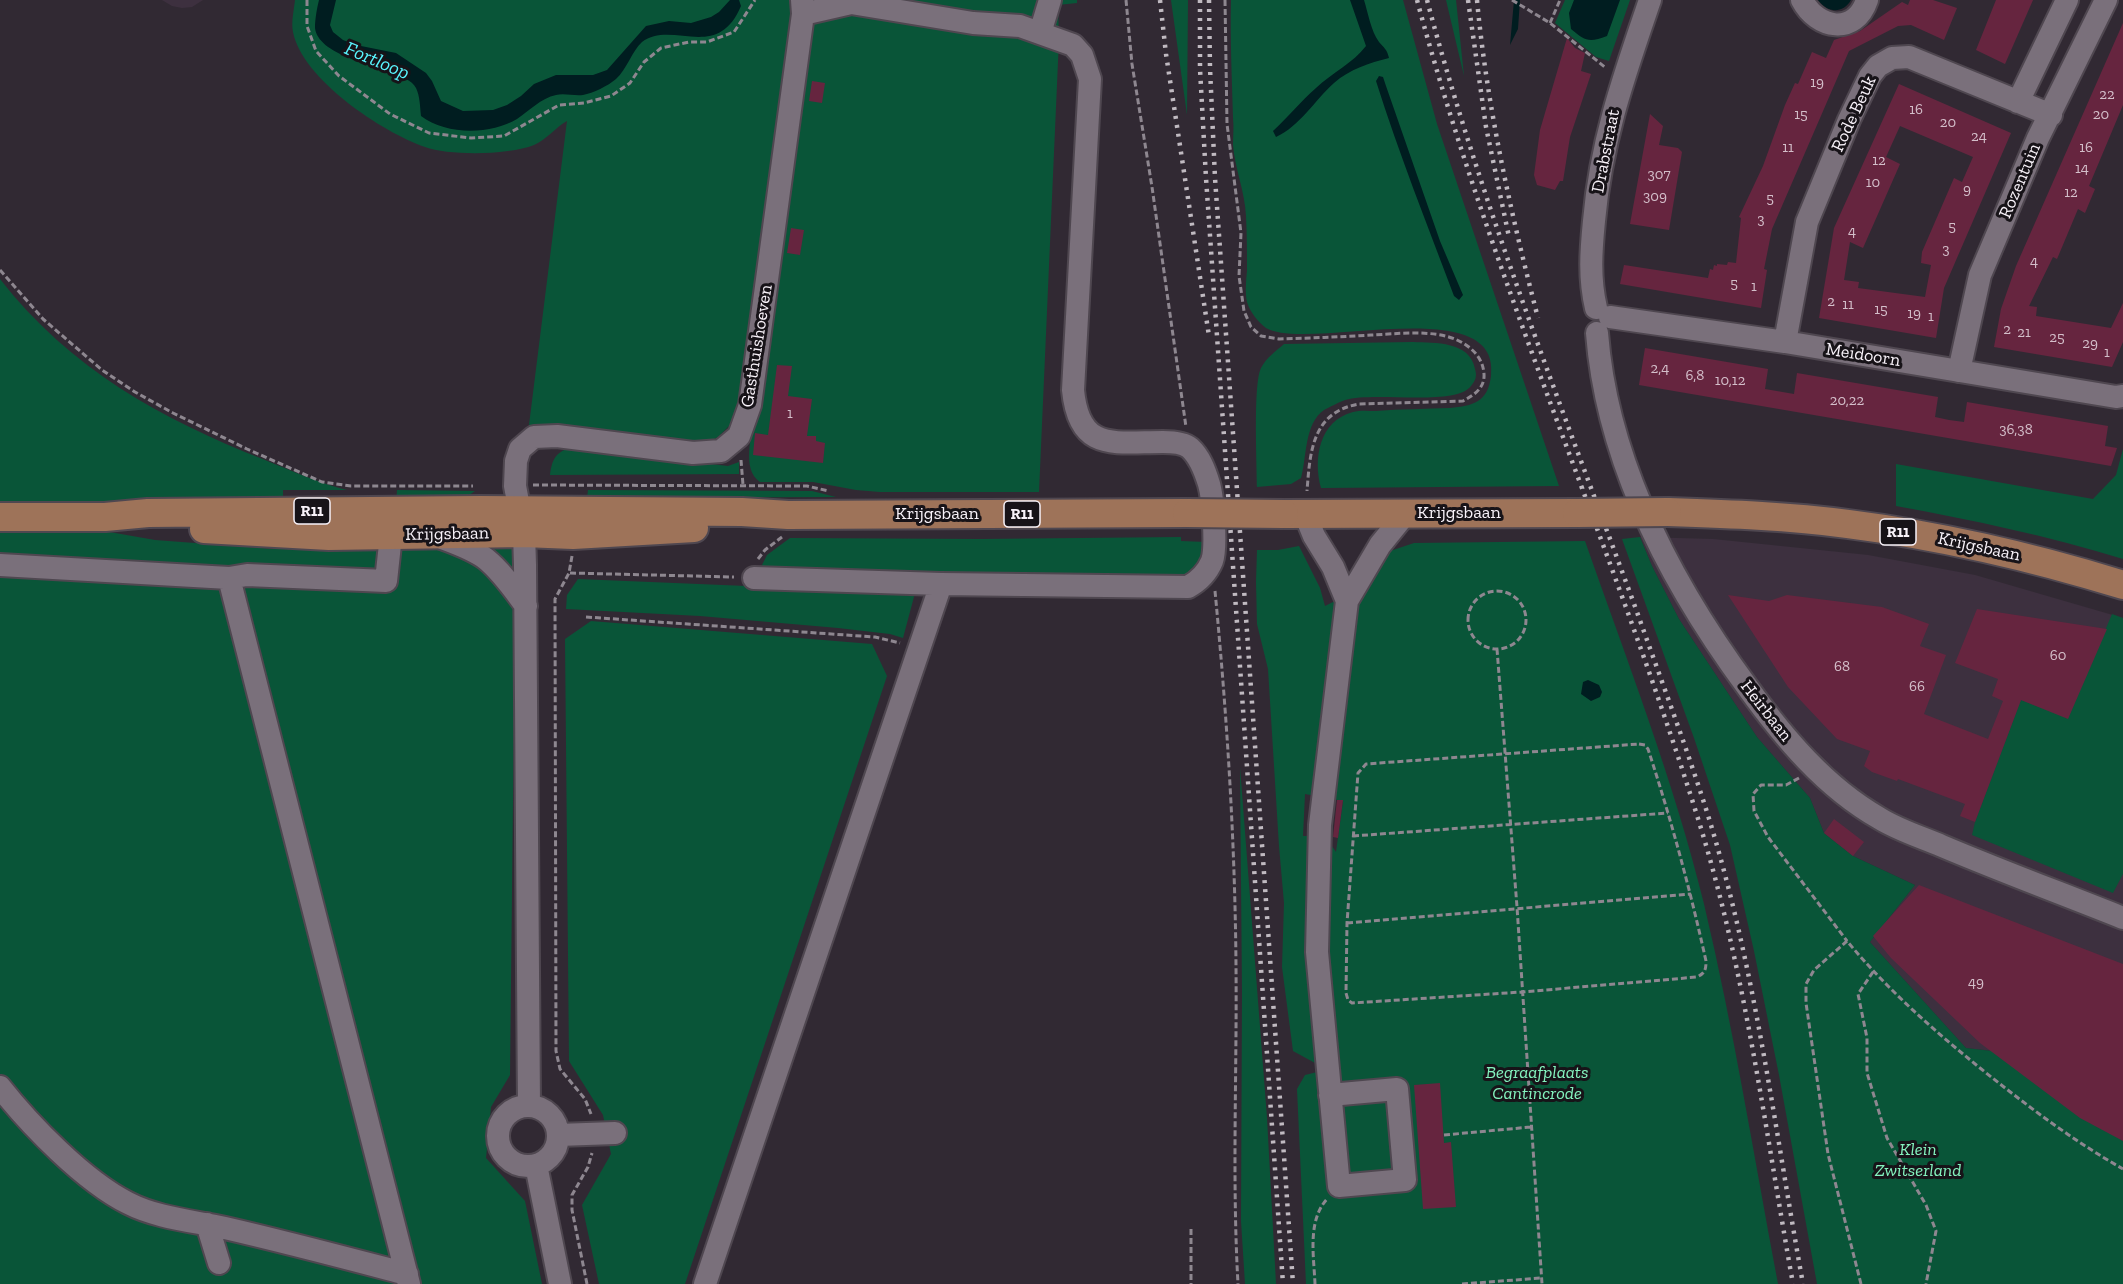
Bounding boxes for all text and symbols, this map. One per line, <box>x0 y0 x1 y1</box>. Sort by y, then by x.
water label: Fortloop <box>341 37 413 85</box>
street label: Rode Beuk <box>1827 73 1881 155</box>
house number: 19 <box>1810 74 1824 92</box>
house number: 22 <box>2099 86 2115 104</box>
house number: 16 <box>1909 101 1923 119</box>
house number: 15 <box>1794 106 1808 124</box>
house number: 20 <box>2093 106 2109 124</box>
street label: Drabstraat <box>1587 107 1625 195</box>
house number: 20 <box>1940 114 1956 132</box>
house number: 24 <box>1971 128 1987 146</box>
house number: 11 <box>1782 139 1794 157</box>
house number: 16 <box>2079 139 2093 157</box>
street label: Rozentuin <box>1995 140 2045 222</box>
house number: 12 <box>1872 152 1886 170</box>
house number: 14 <box>2075 160 2089 178</box>
house number: 307 <box>1647 166 1671 184</box>
house number: 10 <box>1866 174 1880 192</box>
house number: 9 <box>1963 181 1971 199</box>
house number: 12 <box>2064 184 2078 202</box>
house number: 309 <box>1643 188 1667 206</box>
house number: 5 <box>1766 190 1774 208</box>
house number: 3 <box>1757 211 1765 229</box>
house number: 5 <box>1948 218 1956 236</box>
house number: 4 <box>1848 223 1856 241</box>
house number: 3 <box>1942 241 1950 259</box>
house number: 4 <box>2030 253 2038 271</box>
house number: 5 <box>1730 275 1738 293</box>
house number: 1 <box>1751 278 1757 296</box>
street label: Gasthuishoeven <box>737 283 777 409</box>
house number: 2 <box>1827 293 1835 311</box>
house number: 11 <box>1842 296 1854 314</box>
house number: 15 <box>1874 301 1888 319</box>
house number: 19 <box>1907 305 1921 323</box>
house number: 1 <box>1928 308 1934 326</box>
house number: 2 <box>2003 321 2011 339</box>
house number: 21 <box>2017 324 2031 342</box>
house number: 25 <box>2049 329 2065 347</box>
house number: 29 <box>2082 335 2098 353</box>
street label: Meidoorn <box>1824 338 1902 372</box>
house number: 1 <box>2104 344 2110 362</box>
house number: 2,4 <box>1651 360 1669 378</box>
house number: 6,8 <box>1686 367 1704 385</box>
house number: 10,12 <box>1715 372 1745 390</box>
house number: 20,22 <box>1830 392 1864 410</box>
house number: 1 <box>787 405 793 423</box>
house number: 36,38 <box>1999 421 2033 439</box>
road number: R11 <box>294 498 330 524</box>
road number: R11 <box>1004 501 1040 527</box>
street label: Krijgsbaan <box>1417 502 1501 524</box>
street label: Krijgsbaan <box>895 503 979 525</box>
road number: R11 <box>1880 519 1916 545</box>
street label: Krijgsbaan <box>405 522 489 546</box>
street label: Krijgsbaan <box>1936 528 2022 566</box>
house number: 60 <box>2050 647 2066 665</box>
house number: 68 <box>1834 658 1850 676</box>
street label: Heirbaan <box>1735 676 1797 746</box>
house number: 66 <box>1909 678 1925 696</box>
house number: 49 <box>1968 974 1984 992</box>
park label: Begraafplaats Cantincrode <box>1485 1062 1589 1104</box>
park label: Klein Zwitserland <box>1875 1139 1961 1182</box>

